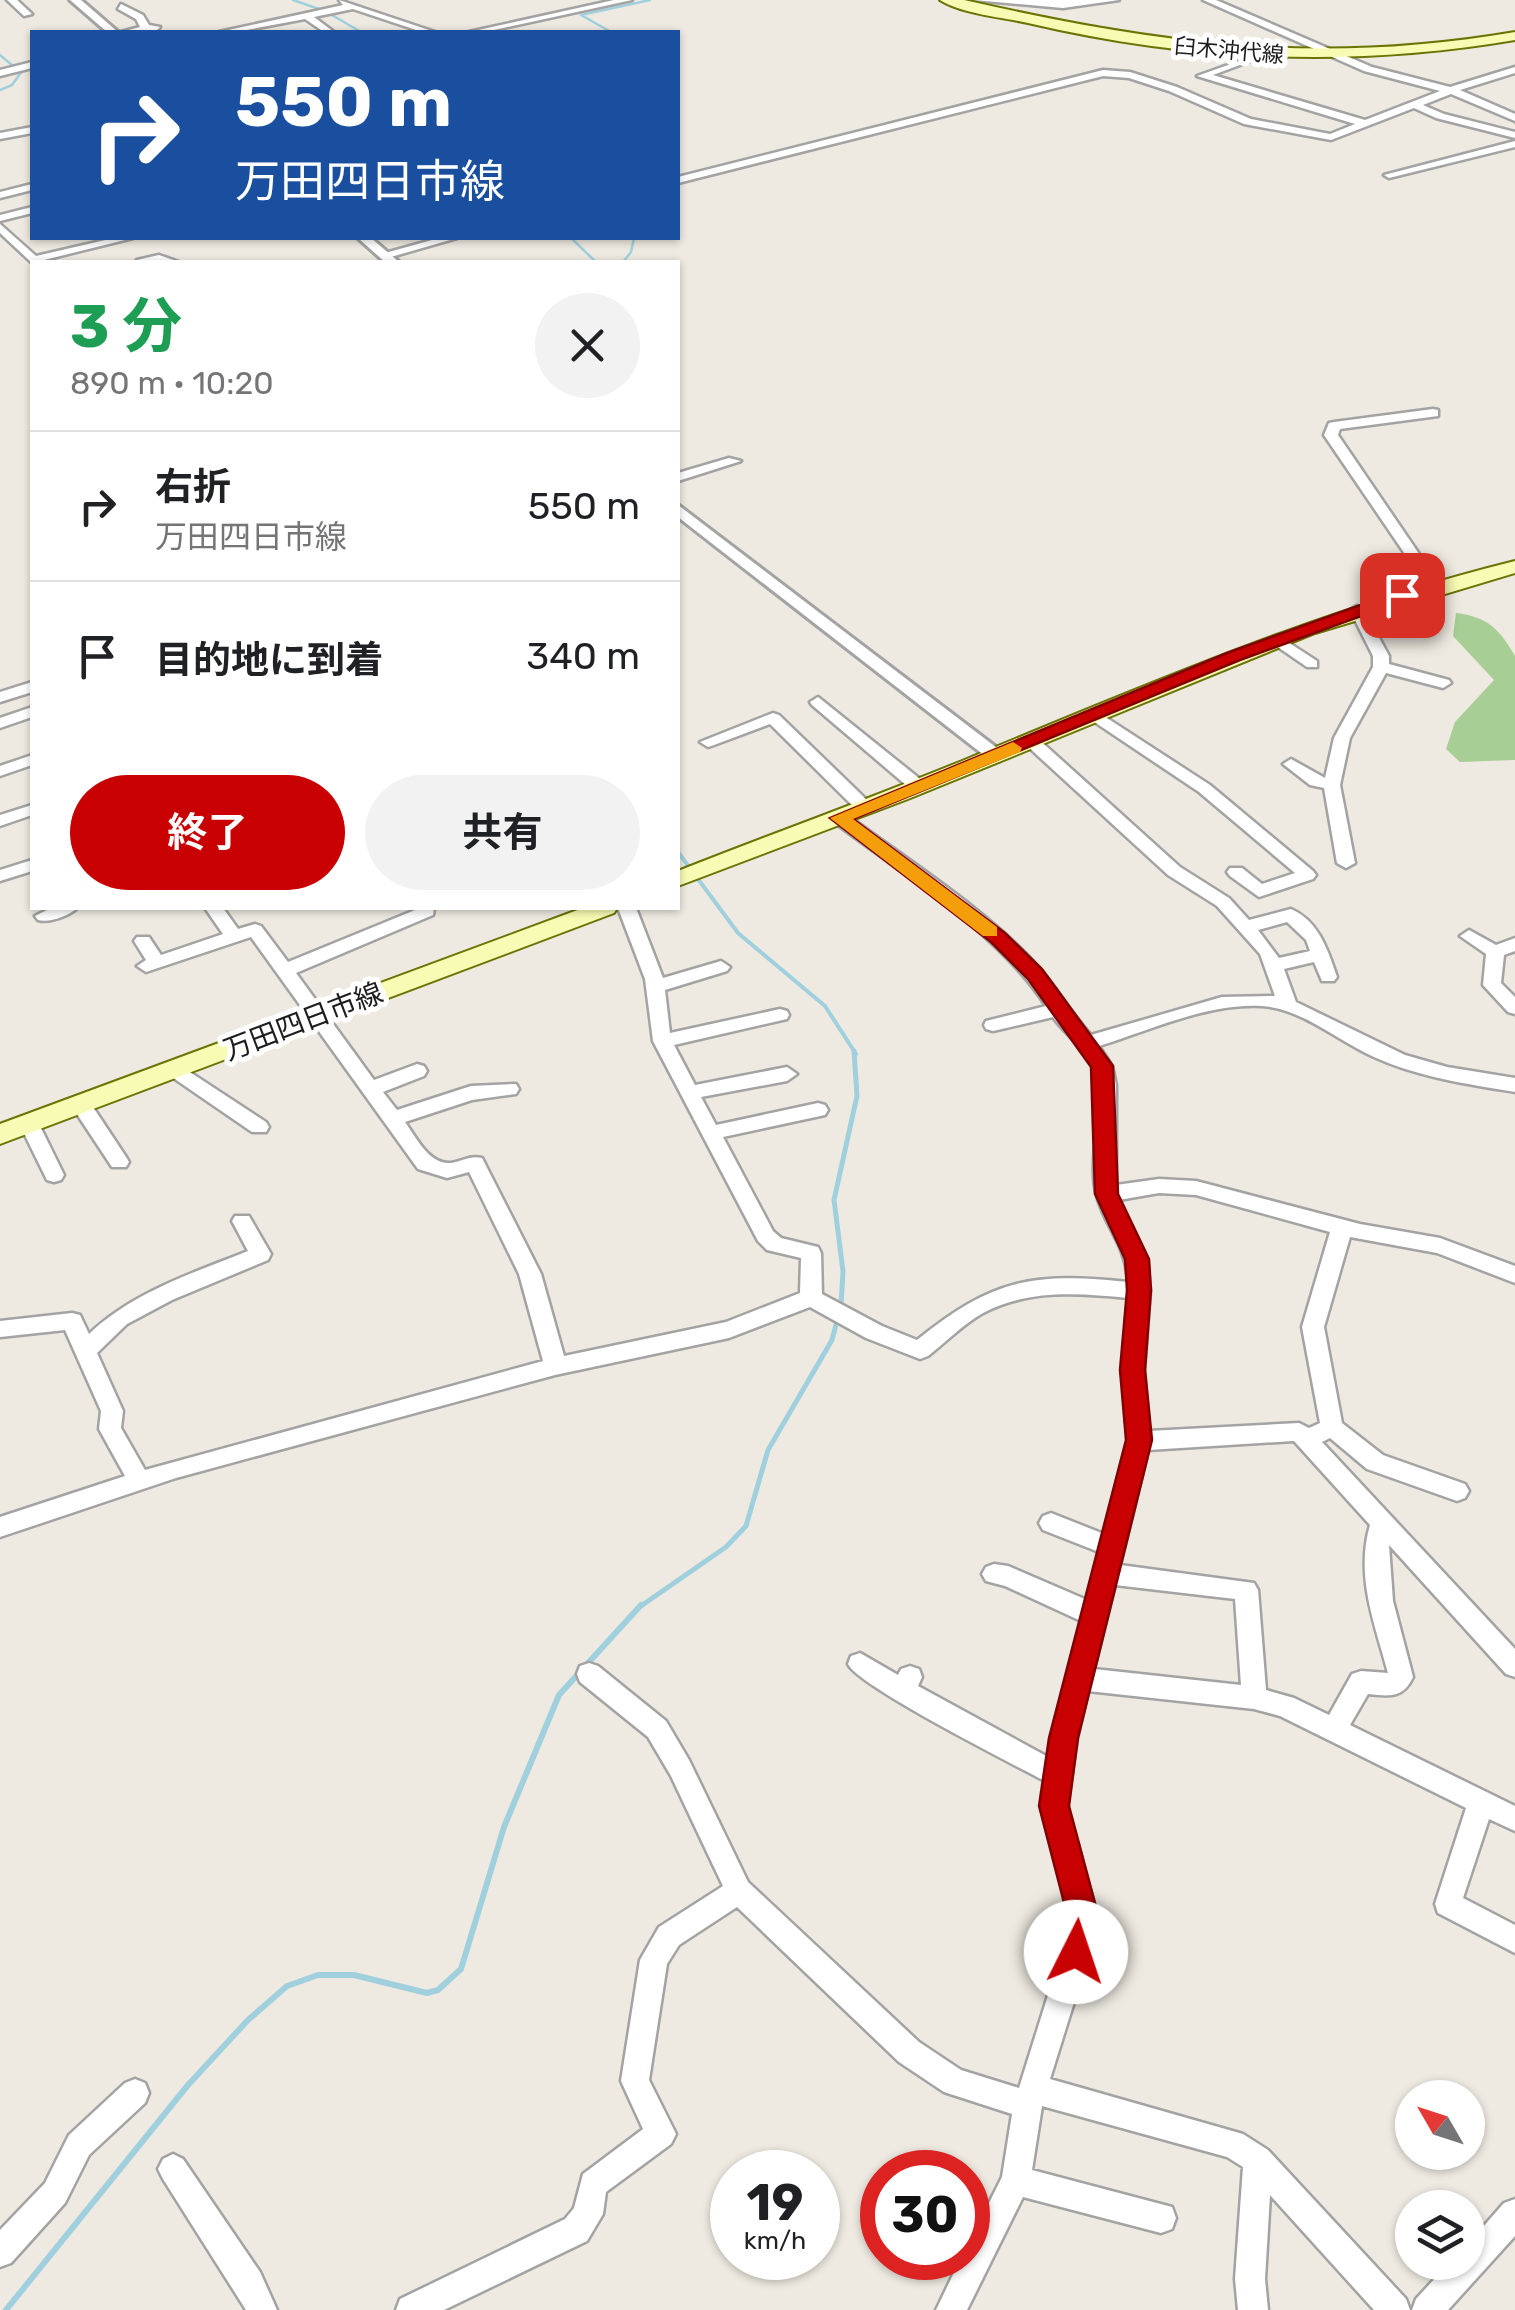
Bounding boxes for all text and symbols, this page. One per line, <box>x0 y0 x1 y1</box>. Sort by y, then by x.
street label: 臼木沖代線 <box>1173 32 1285 69</box>
text: 550 m <box>235 61 452 144</box>
icon: right <box>70 70 200 200</box>
text: 万田四日市線 <box>235 155 505 208</box>
text: 3 分 <box>70 291 182 362</box>
button: close <box>535 293 640 398</box>
text: 890 m · 10:20 <box>70 364 274 402</box>
text: 右折 <box>155 464 231 510</box>
icon: right <box>70 479 125 534</box>
text: 550 m <box>528 483 640 529</box>
text: 万田四日市線 <box>155 518 347 556</box>
pin <box>1360 553 1445 638</box>
icon: arrive <box>1375 568 1430 623</box>
icon: arrive <box>70 629 125 684</box>
text: 340 m <box>526 633 640 679</box>
text: 目的地に到着 <box>155 637 383 683</box>
button: 終了 <box>70 775 345 890</box>
button: 共有 <box>365 775 640 890</box>
street label: 万田四日市線 <box>219 976 388 1067</box>
position arrow <box>1024 1900 1128 2004</box>
north arrow <box>1395 2080 1485 2170</box>
map controls <box>1395 2080 1485 2280</box>
speed limit sign: 30 <box>860 2150 990 2280</box>
text: 19 <box>747 2173 803 2233</box>
button: layers <box>1395 2190 1485 2280</box>
text: km/h <box>744 2226 806 2255</box>

